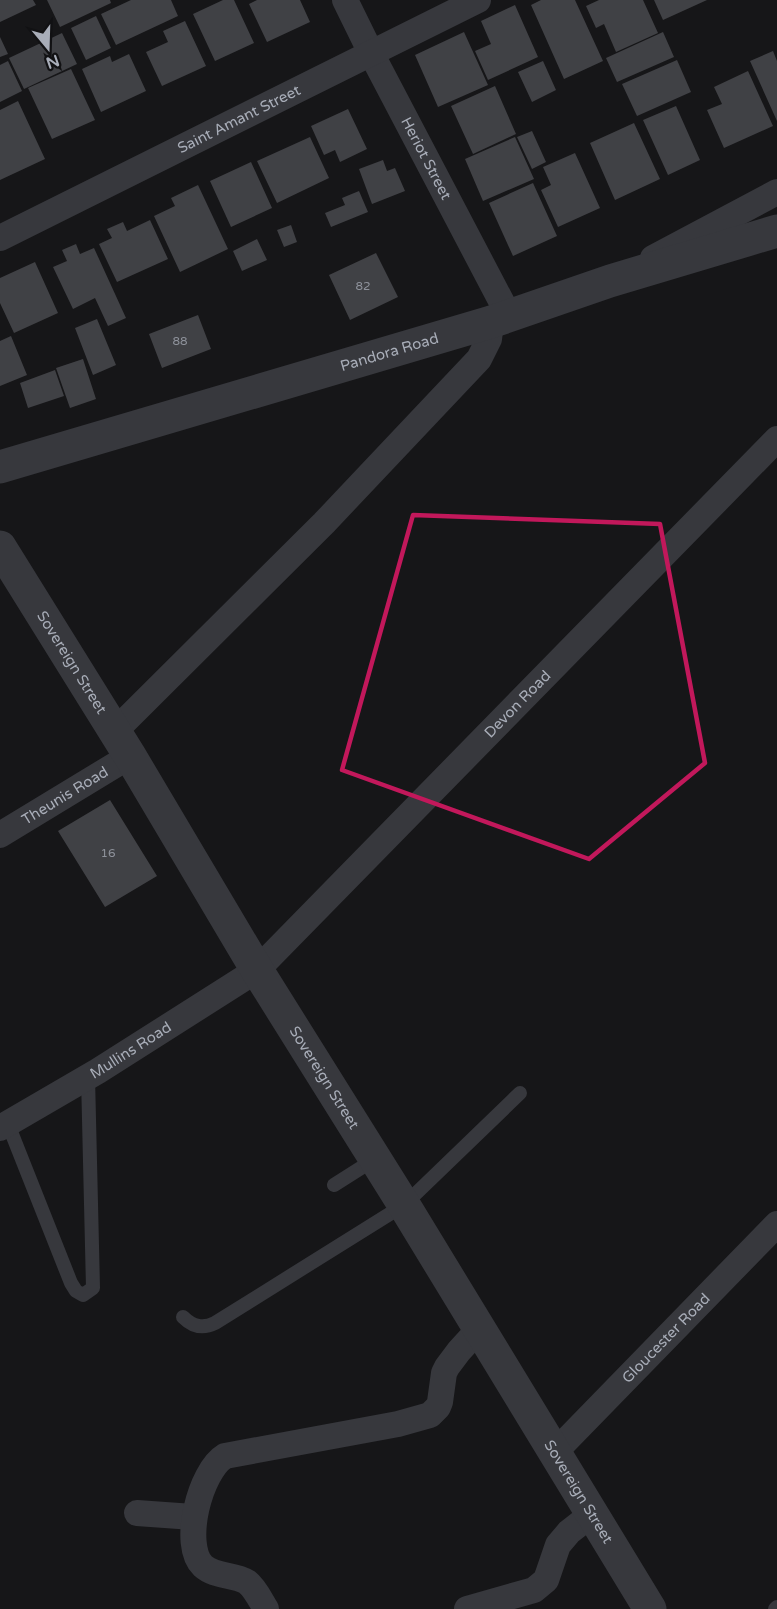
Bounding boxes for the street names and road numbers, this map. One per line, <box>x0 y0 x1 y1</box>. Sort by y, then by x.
street label: Saint Amant Street <box>175 81 304 157</box>
street label: Heriot Street <box>397 114 455 203</box>
street label: Pandora Road <box>338 329 441 375</box>
street label: Sovereign Street <box>33 608 111 717</box>
street label: Devon Road <box>481 667 554 741</box>
street label: Theunis Road <box>19 763 111 829</box>
street label: Mullins Road <box>87 1018 175 1083</box>
street label: Sovereign Street <box>285 1023 363 1133</box>
street label: Gloucester Road <box>618 1289 714 1387</box>
street label: Sovereign Street <box>540 1437 617 1547</box>

